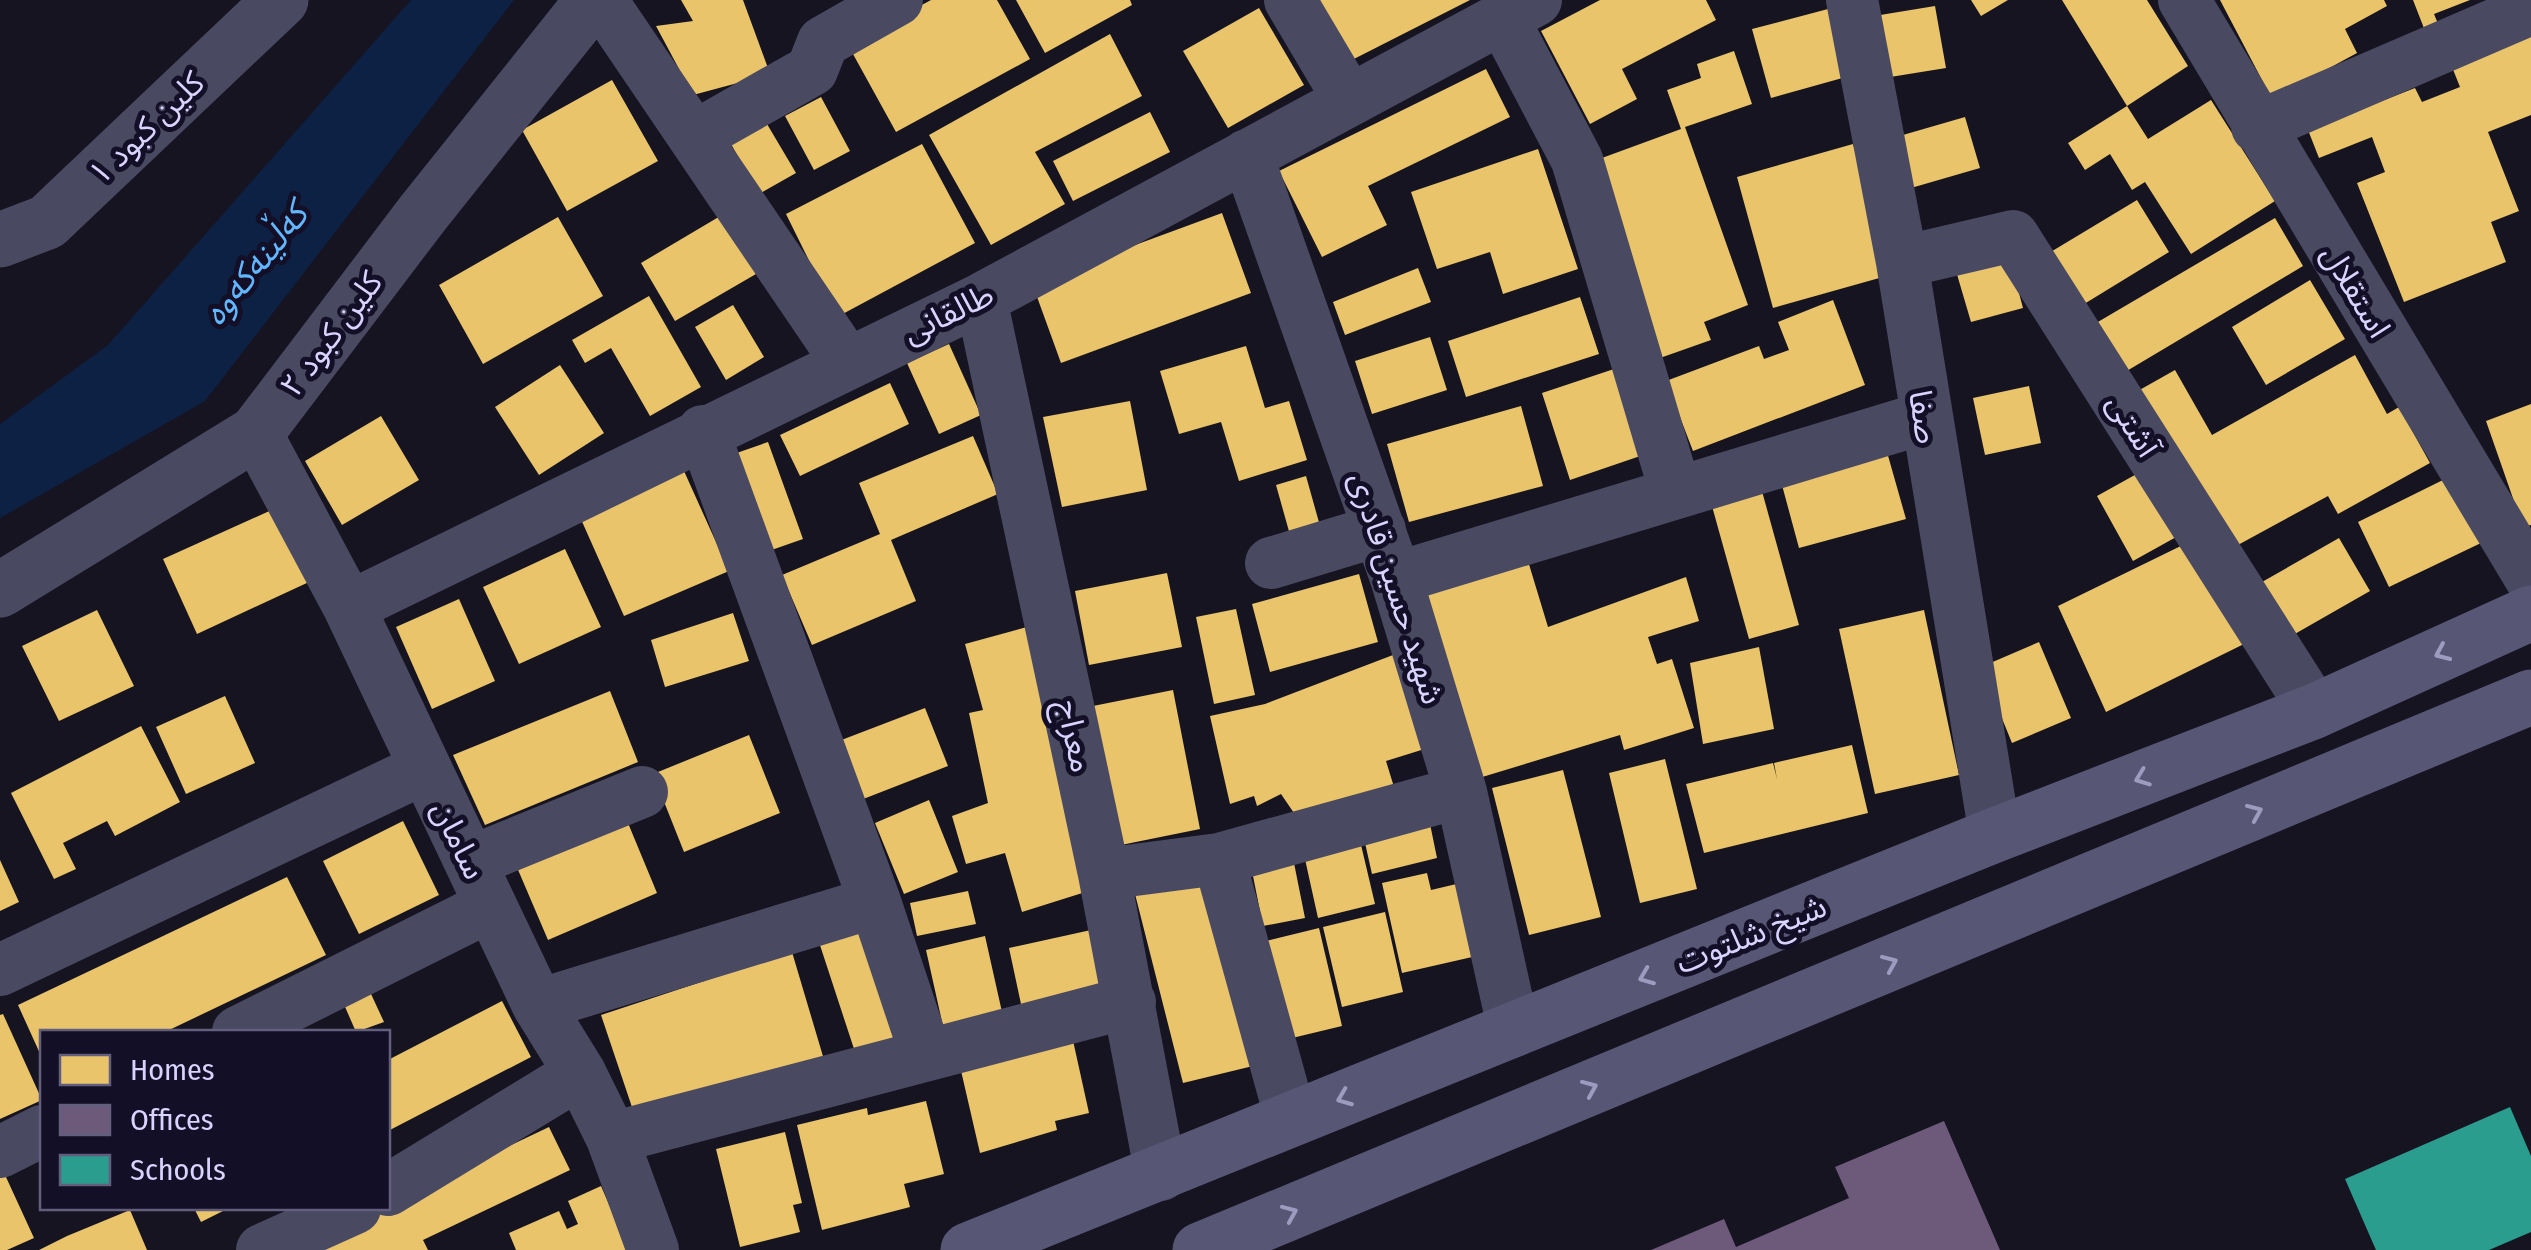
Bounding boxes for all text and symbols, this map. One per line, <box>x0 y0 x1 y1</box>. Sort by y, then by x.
street label: کلین کبود ۱ <box>80 63 212 192</box>
water label: کەڵینەکەوە <box>190 187 321 333</box>
street label: استقلال <box>2313 238 2399 344</box>
street label: کلین کبود ۲ <box>272 264 391 404</box>
street label: طالقانی <box>896 275 1000 351</box>
street label: آشتی <box>2099 386 2168 465</box>
street label: صفا <box>1901 387 1947 447</box>
street label: شهید حسین قادری <box>1342 467 1452 709</box>
one-way arrow <box>2434 641 2452 661</box>
street label: معراج <box>1044 696 1101 777</box>
one-way arrow <box>2134 766 2152 786</box>
street label: سامان <box>424 795 494 885</box>
one-way arrow <box>2245 804 2263 824</box>
street label: شیخ شلتوت <box>1670 887 1834 986</box>
one-way arrow <box>1880 955 1898 975</box>
one-way arrow <box>1638 966 1656 986</box>
legend <box>40 1030 390 1210</box>
text: Homes <box>130 1052 215 1088</box>
one-way arrow <box>1580 1080 1598 1100</box>
one-way arrow <box>1336 1087 1354 1107</box>
text: Offices <box>130 1102 214 1138</box>
text: Schools <box>130 1152 226 1188</box>
one-way arrow <box>1280 1204 1297 1224</box>

